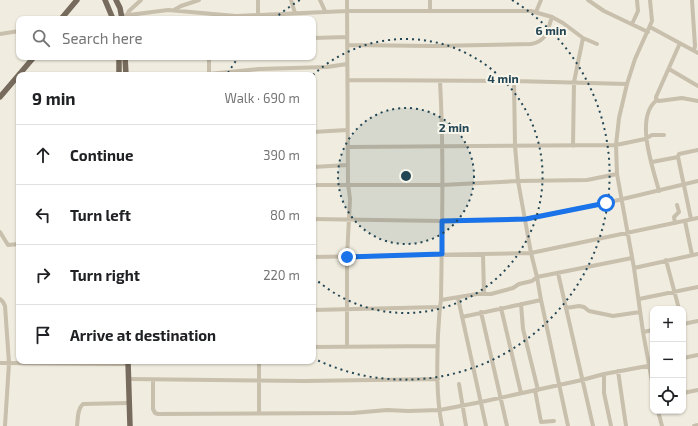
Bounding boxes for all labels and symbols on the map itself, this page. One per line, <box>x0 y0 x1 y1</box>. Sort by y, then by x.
text: 6 min <box>536 23 566 37</box>
text: 4 min <box>487 71 519 85</box>
text: 2 min <box>439 120 469 134</box>
centre of rings <box>399 169 413 183</box>
route start <box>597 194 615 212</box>
route end <box>338 248 356 266</box>

